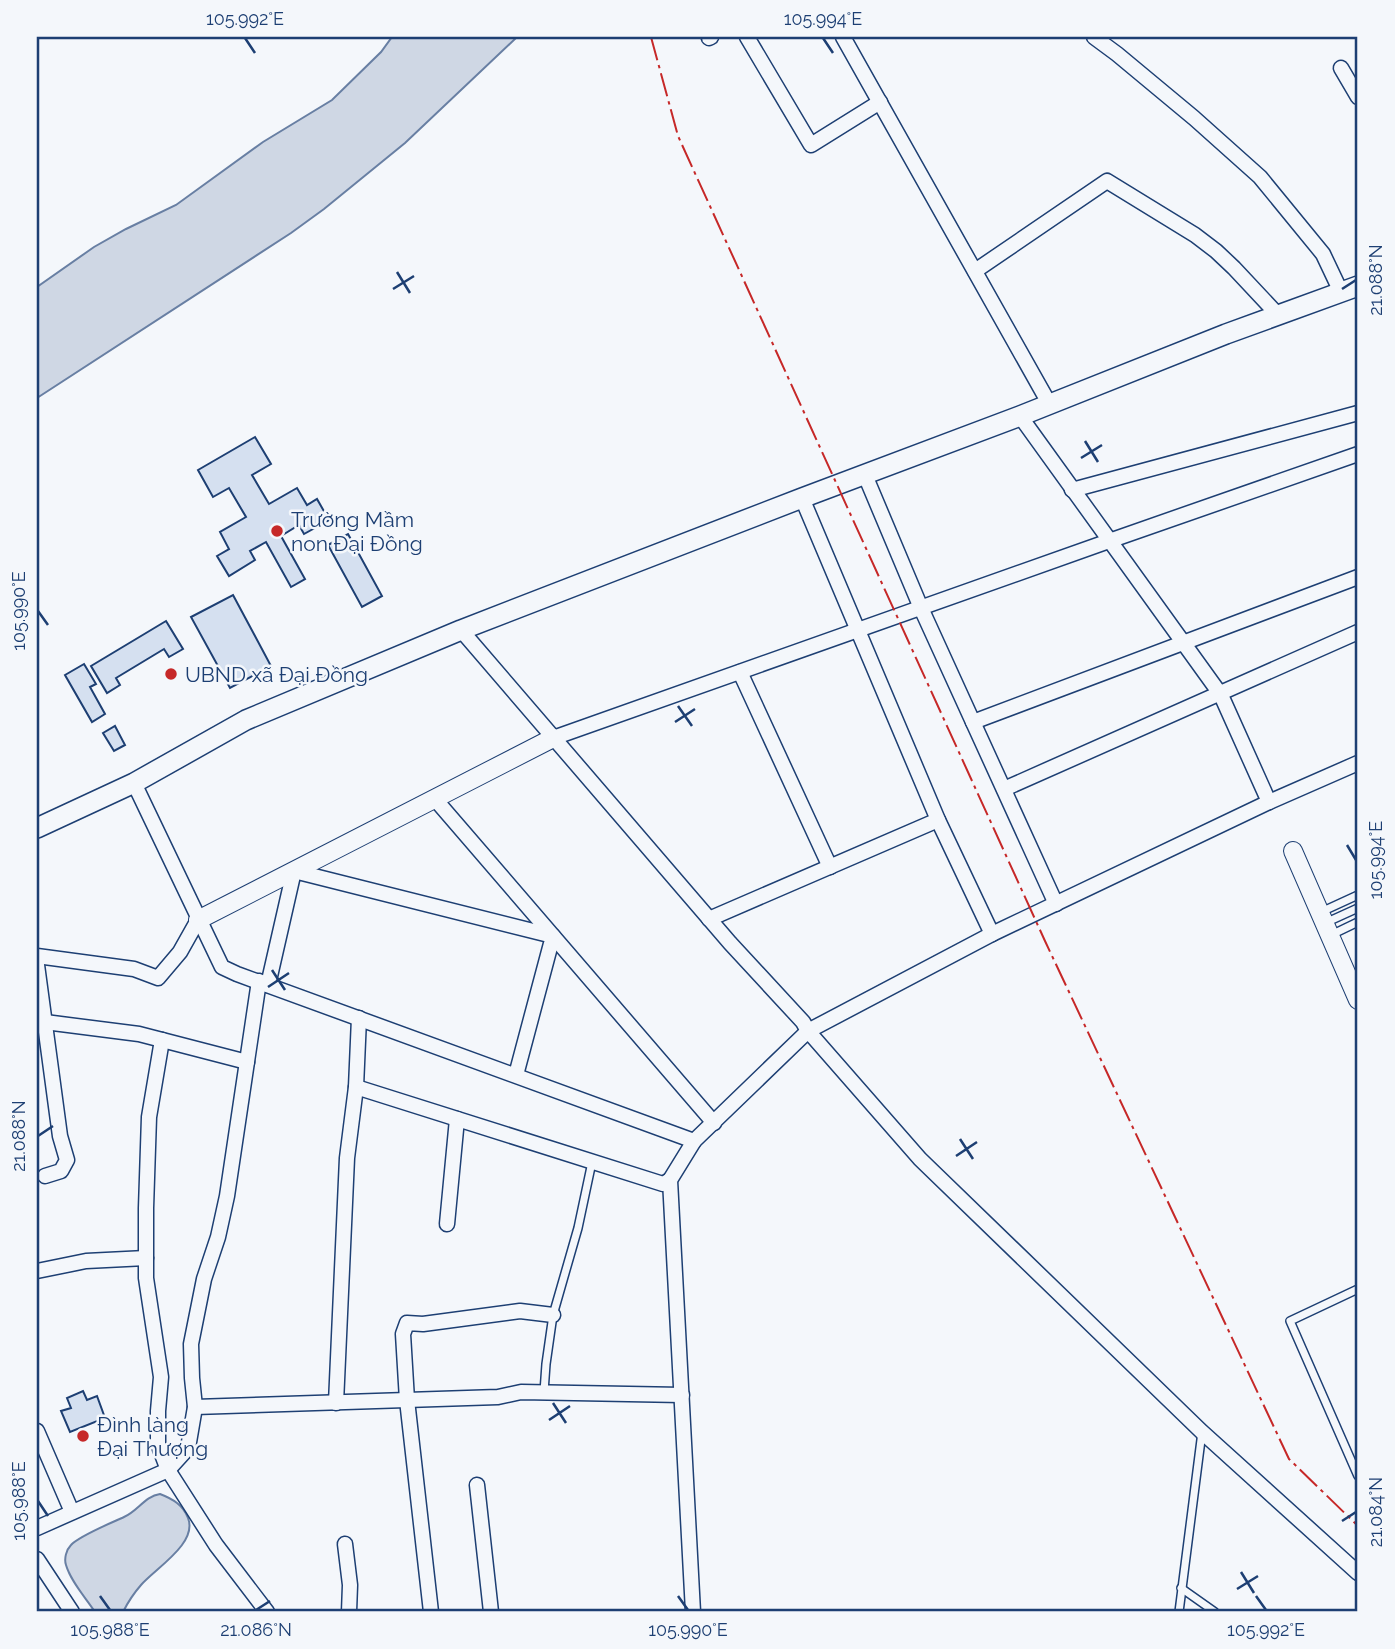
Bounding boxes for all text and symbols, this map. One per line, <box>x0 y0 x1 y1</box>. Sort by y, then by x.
text: 105.992°E <box>206 8 284 29</box>
text: 105.994°E <box>784 8 862 29</box>
text: 21.088°N <box>1365 244 1386 316</box>
place label: Trường Mầm non Đại Đồng <box>291 507 423 556</box>
marker: Trường Mầm non Đại Đồng <box>269 523 285 539</box>
text: 105.990°E <box>8 571 29 651</box>
place label: UBND xã Đại Đồng <box>185 662 368 687</box>
marker: UBND xã Đại Đồng <box>163 666 179 682</box>
text: 105.994°E <box>1365 821 1386 899</box>
text: 21.088°N <box>8 1100 29 1172</box>
place label: Đình làng Đại Thượng <box>97 1412 208 1461</box>
marker: Đình làng Đại Thượng <box>75 1428 91 1444</box>
text: 105.988°E <box>8 1461 29 1541</box>
text: 21.084°N <box>1365 1477 1386 1547</box>
text: 105.988°E <box>70 1619 150 1640</box>
text: 21.086°N <box>220 1619 292 1640</box>
text: 105.990°E <box>648 1619 728 1640</box>
text: 105.992°E <box>1227 1619 1305 1640</box>

